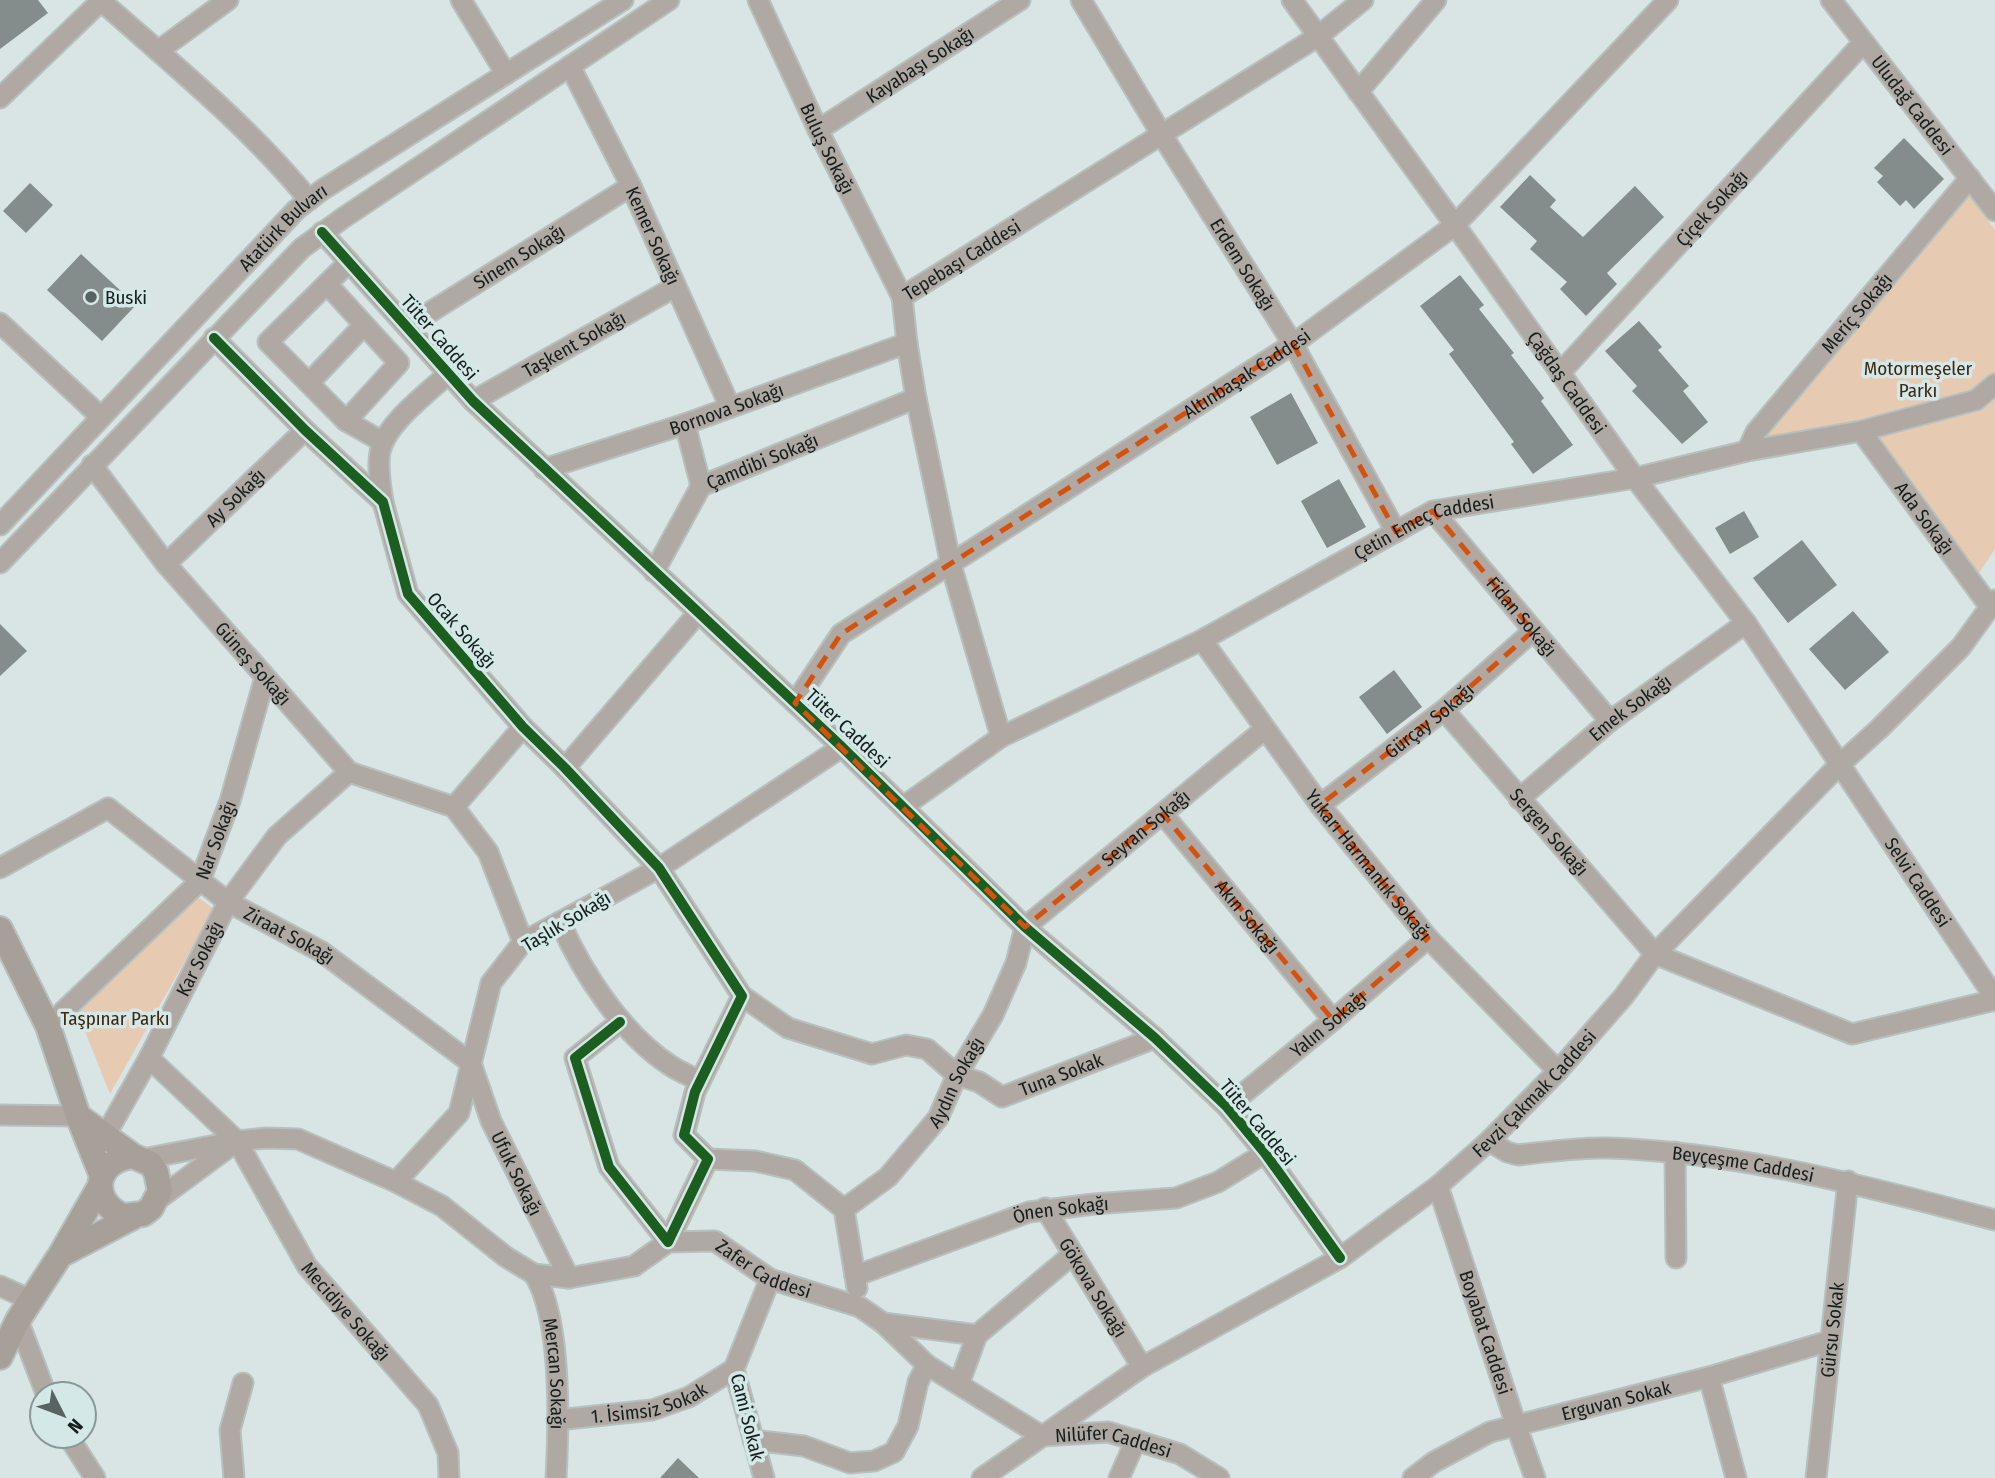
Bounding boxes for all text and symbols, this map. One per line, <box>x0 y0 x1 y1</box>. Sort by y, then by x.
street label: Kayabaşı Sokağı <box>862 22 978 108</box>
street label: Uludağ Caddesi <box>1866 51 1958 160</box>
street label: Buluş Sokağı <box>795 99 859 198</box>
street label: Çiçek Sokağı <box>1671 165 1753 251</box>
street label: Atatürk Bulvarı <box>234 179 332 276</box>
street label: Kemer Sokağı <box>621 183 685 289</box>
street label: Erdem Sokağı <box>1205 214 1280 315</box>
street label: Tepebaşı Caddesi <box>899 215 1025 306</box>
street label: Sinem Sokağı <box>469 219 569 294</box>
street label: Meriç Sokağı <box>1817 268 1897 358</box>
place label: Buski <box>105 286 147 309</box>
marker: Buski <box>83 289 99 305</box>
street label: Tüter Caddesi <box>396 290 483 385</box>
street label: Taşkent Sokağı <box>519 306 630 383</box>
street label: Altınbaşak Caddesi <box>1179 324 1315 424</box>
street label: Çağdaş Caddesi <box>1522 327 1611 439</box>
park label: Motormeşeler Parkı <box>1864 357 1973 402</box>
street label: Bornova Sokağı <box>666 378 787 440</box>
street label: Çamdibi Sokağı <box>703 428 822 495</box>
street label: Ay Sokağı <box>201 464 270 532</box>
street label: Ada Sokağı <box>1890 477 1959 559</box>
street label: Çetin Emeç Caddesi <box>1350 490 1496 565</box>
street label: Fidan Sokağı <box>1481 572 1562 661</box>
street label: Ocak Sokağı <box>422 588 501 673</box>
street label: Güneş Sokağı <box>210 617 296 710</box>
street label: Emek Sokağı <box>1584 670 1676 746</box>
street label: Gürçay Sokağı <box>1380 678 1479 763</box>
street label: Tüter Caddesi <box>801 684 894 773</box>
street label: Sergen Sokağı <box>1505 784 1593 881</box>
street label: Seyran Sokağı <box>1097 785 1195 871</box>
street label: Yukarı Harmanlık Sokağı <box>1301 785 1436 945</box>
street label: Nar Sokağı <box>191 797 241 883</box>
street label: Selvi Caddesi <box>1880 833 1956 932</box>
street label: Akın Sokağı <box>1210 875 1284 959</box>
street label: Taşlık Sokağı <box>518 886 615 957</box>
street label: Ziraat Sokağı <box>240 902 339 970</box>
street label: Kar Sokağı <box>171 917 228 1000</box>
street label: Yalın Sokağı <box>1286 986 1371 1062</box>
park label: Taşpınar Parkı <box>61 1007 169 1030</box>
street label: Fevzi Çakmak Caddesi <box>1468 1025 1601 1162</box>
street label: Aydın Sokağı <box>924 1033 989 1133</box>
street label: Tuna Sokak <box>1016 1048 1106 1101</box>
street label: Tüter Caddesi <box>1215 1074 1300 1170</box>
street label: Ufuk Sokağı <box>486 1128 547 1219</box>
street label: Beyçeşme Caddesi <box>1671 1141 1816 1187</box>
street label: Önen Sokağı <box>1009 1192 1109 1229</box>
street label: Zafer Caddesi <box>711 1234 814 1303</box>
street label: Gökova Sokağı <box>1054 1234 1132 1342</box>
street label: Mecidiye Sokağı <box>296 1257 395 1366</box>
street label: Boyabat Caddesi <box>1454 1268 1516 1398</box>
street label: Gürsu Sokak <box>1816 1281 1849 1379</box>
street label: Mercan Sokağı <box>538 1316 569 1430</box>
street label: Cami Sokak <box>726 1371 769 1463</box>
street label: Erguvan Sokak <box>1559 1376 1674 1426</box>
street label: 1. İsimsiz Sokak <box>590 1378 712 1428</box>
north arrow <box>28 1380 98 1450</box>
text: N <box>63 1414 88 1438</box>
street label: Nilüfer Caddesi <box>1054 1421 1174 1463</box>

